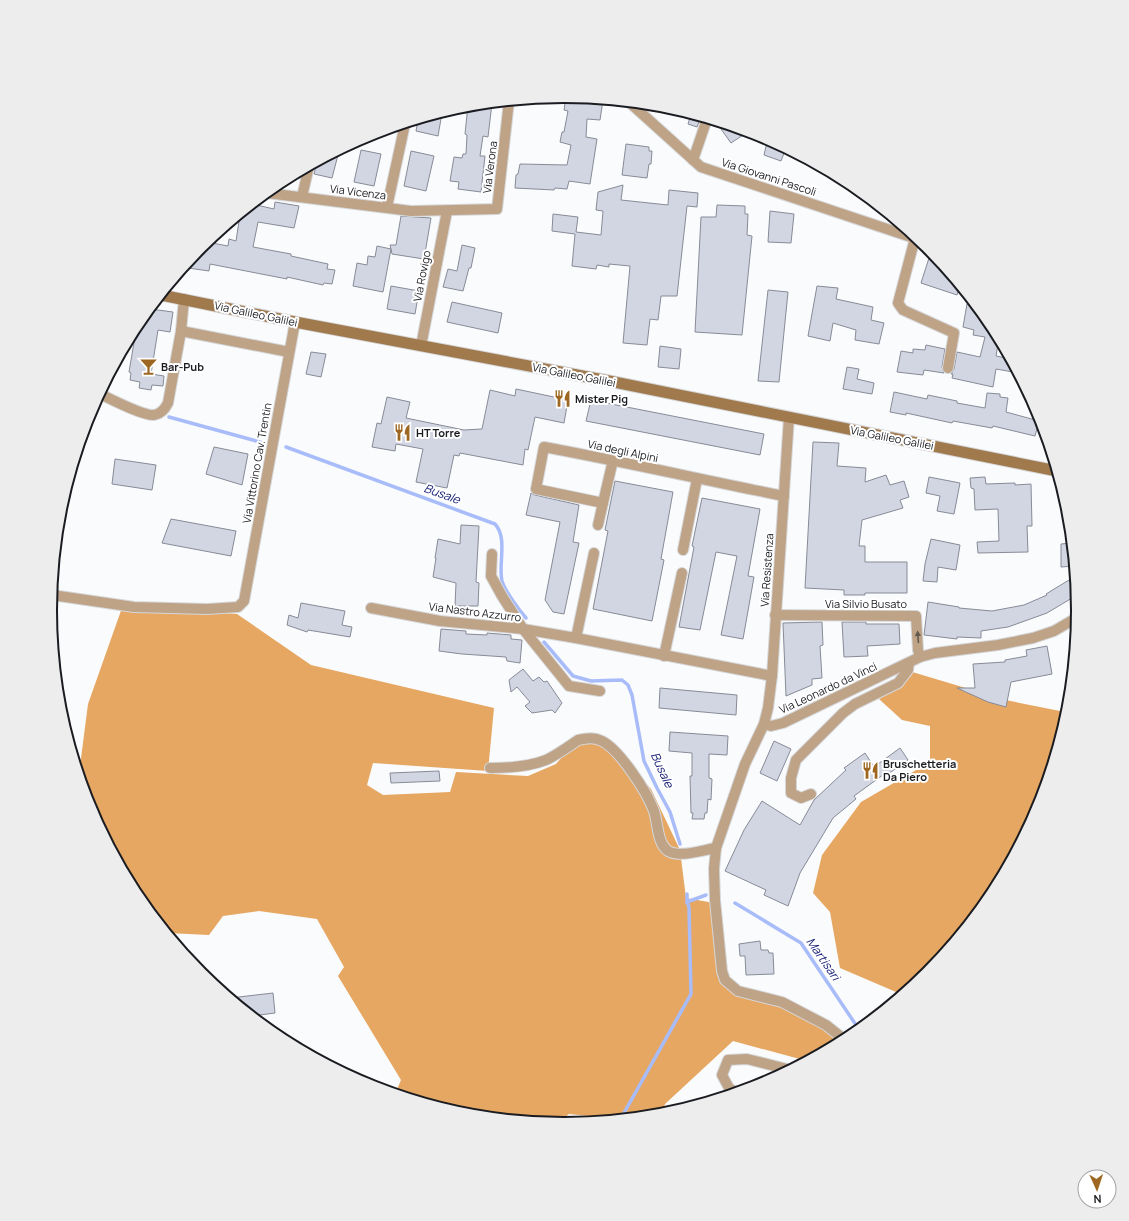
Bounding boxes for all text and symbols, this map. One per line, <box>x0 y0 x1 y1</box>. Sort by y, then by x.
street label: Via Verona <box>479 140 500 194</box>
street label: Via Giovanni Pascoli <box>720 154 819 199</box>
street label: Via Vicenza <box>329 181 387 202</box>
street label: Via Rovigo <box>409 249 434 303</box>
street label: Via Galileo Galilei <box>213 297 299 330</box>
bar icon: Bar-Pub <box>138 357 158 377</box>
place label: Bar-Pub <box>161 359 204 374</box>
street label: Via Galileo Galilei <box>531 359 617 390</box>
restaurant icon: Mister Pig <box>552 389 572 409</box>
place label: Mister Pig <box>575 391 628 406</box>
street label: Via Vittorino Cav. Trentin <box>239 401 275 524</box>
street label: Via Galileo Galilei <box>849 422 935 453</box>
restaurant icon: HT Torre <box>393 423 413 443</box>
place label: HT Torre <box>416 425 461 440</box>
street label: Via degli Alpini <box>586 436 660 465</box>
water label: Busale <box>422 479 464 508</box>
street label: Via Resistenza <box>756 533 777 607</box>
street label: Via Silvio Busato <box>825 596 907 611</box>
street label: Via Nastro Azzurro <box>428 598 523 625</box>
one-way arrow <box>914 631 921 643</box>
street label: Via Leonardo da Vinci <box>776 658 879 717</box>
water label: Busale <box>647 749 678 791</box>
place label: Bruschetteria Da Piero <box>883 756 956 784</box>
restaurant icon: Bruschetteria Da Piero <box>860 760 880 780</box>
water label: Martisari <box>802 934 846 985</box>
north arrow <box>1077 1169 1117 1209</box>
text: N <box>1093 1192 1102 1207</box>

